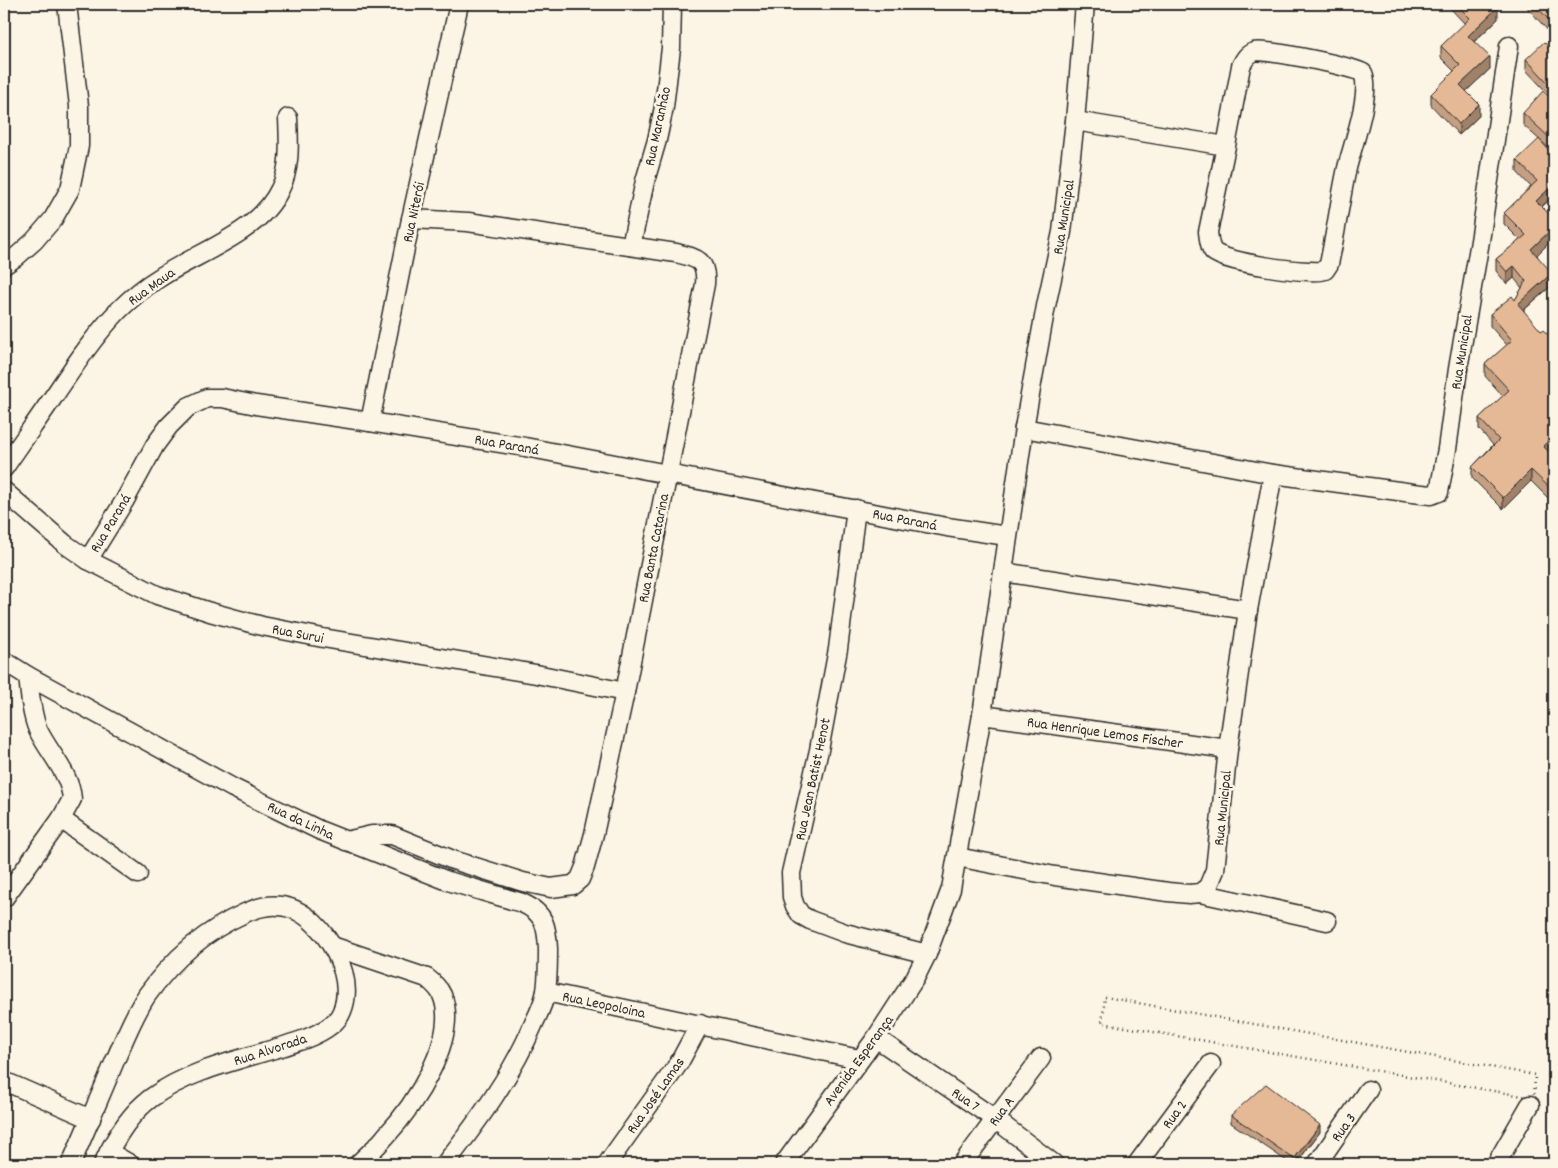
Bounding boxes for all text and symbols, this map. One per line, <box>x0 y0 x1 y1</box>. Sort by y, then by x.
street label: Rua Maranhão <box>640 84 678 168</box>
street label: Rua Municipal <box>1048 178 1082 256</box>
street label: Rua Niterói <box>398 180 432 245</box>
street label: Rua Maua <box>124 262 181 312</box>
street label: Rua Municipal <box>1446 313 1480 391</box>
street label: Rua Paraná <box>473 429 541 463</box>
street label: Rua Paraná <box>86 490 138 558</box>
street label: Rua Banta Catarina <box>634 491 676 605</box>
street label: Rua Paraná <box>871 504 939 538</box>
street label: Rua Surui <box>270 619 326 651</box>
street label: Rua Henrique Lemos Fischer <box>1025 712 1185 756</box>
street label: Rua Jean Batist Henot <box>790 716 838 843</box>
street label: Rua Municipal <box>1209 769 1239 847</box>
street label: Rua da Linha <box>263 797 338 847</box>
street label: Rua Leopoloina <box>560 986 648 1026</box>
street label: Avenida Esperança <box>819 1010 901 1111</box>
street label: Rua Alvorada <box>231 1028 311 1073</box>
street label: Rua José Lamas <box>622 1053 691 1139</box>
street label: Rua 7 <box>946 1083 984 1118</box>
street label: Rua A <box>984 1093 1021 1132</box>
street label: Rua 2 <box>1158 1096 1194 1134</box>
street label: Rua 3 <box>1327 1109 1363 1147</box>

